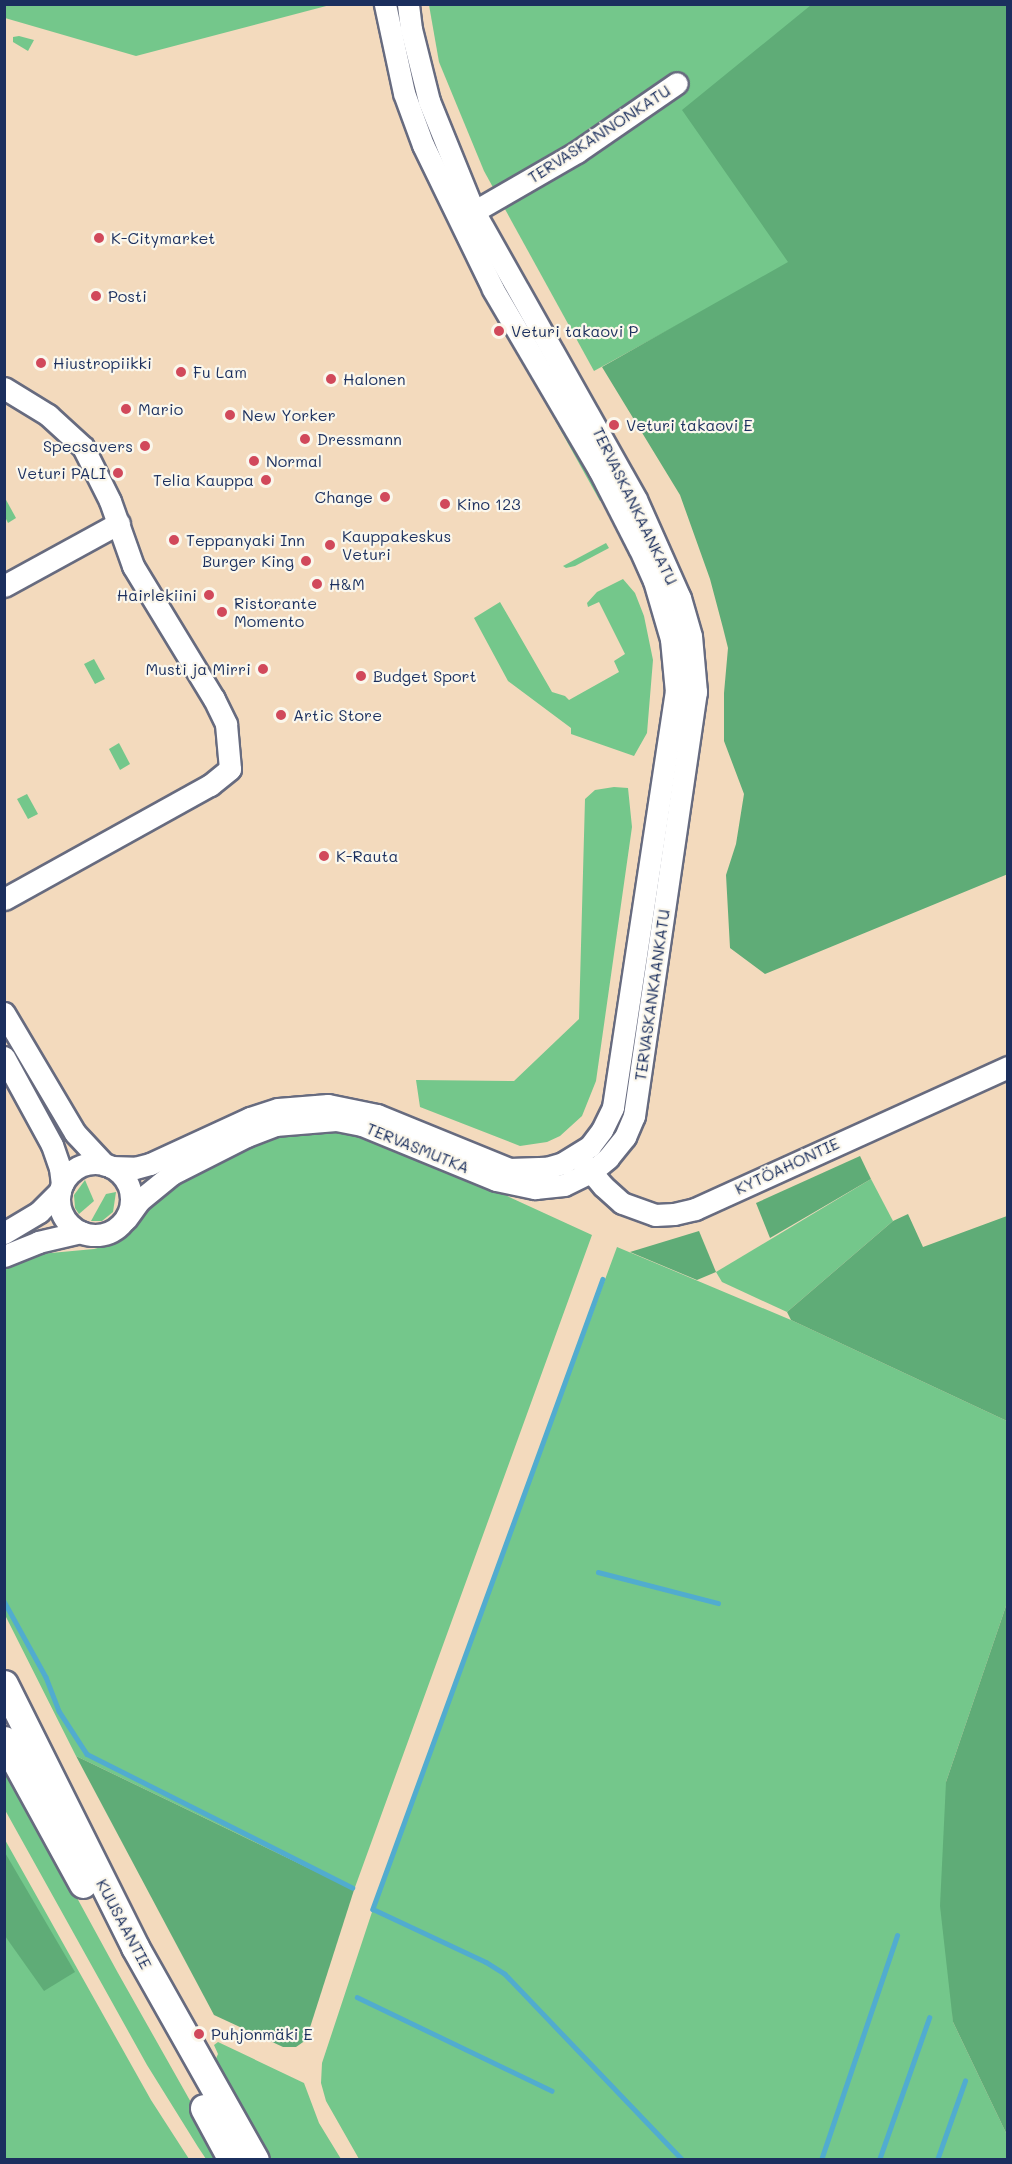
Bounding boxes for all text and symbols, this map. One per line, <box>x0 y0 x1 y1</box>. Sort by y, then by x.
street label: TERVASKANNONKATU <box>524 81 674 187</box>
place label: K-Citymarket <box>111 228 215 248</box>
marker: K-Citymarket <box>92 231 106 245</box>
place label: Posti <box>108 286 147 306</box>
marker: Posti <box>89 289 103 303</box>
place label: Veturi takaovi P <box>511 321 638 341</box>
marker: Veturi takaovi P <box>492 324 506 338</box>
place label: Hiustropiikki <box>53 353 152 373</box>
marker: Hiustropiikki <box>34 356 48 370</box>
place label: Fu Lam <box>193 362 247 382</box>
marker: Fu Lam <box>174 365 188 379</box>
place label: Halonen <box>343 369 406 389</box>
marker: Halonen <box>324 372 338 386</box>
place label: Mario <box>138 399 183 419</box>
marker: Mario <box>119 402 133 416</box>
place label: New Yorker <box>242 405 336 425</box>
marker: New Yorker <box>223 408 237 422</box>
place label: Veturi takaovi E <box>626 415 753 435</box>
marker: Veturi takaovi E <box>607 418 621 432</box>
street label: TERVASKANKAANKATU <box>588 424 682 588</box>
place label: Dressmann <box>317 429 402 449</box>
marker: Dressmann <box>298 432 312 446</box>
place label: Specsavers <box>43 436 133 456</box>
marker: Specsavers <box>138 439 152 453</box>
place label: Normal <box>266 451 322 471</box>
marker: Normal <box>247 454 261 468</box>
place label: Veturi PALI <box>17 463 106 483</box>
marker: Veturi PALI <box>111 466 125 480</box>
place label: Telia Kauppa <box>153 470 254 490</box>
marker: Telia Kauppa <box>259 473 273 487</box>
place label: Change <box>315 487 373 507</box>
marker: Change <box>378 490 392 504</box>
place label: Kino 123 <box>457 494 521 514</box>
marker: Kino 123 <box>438 497 452 511</box>
place label: Kauppakeskus Veturi <box>342 526 451 564</box>
place label: Teppanyaki Inn <box>186 530 305 550</box>
marker: Teppanyaki Inn <box>167 533 181 547</box>
marker: Kauppakeskus Veturi <box>323 538 337 552</box>
place label: Burger King <box>202 551 294 571</box>
marker: Burger King <box>299 554 313 568</box>
place label: H&M <box>329 574 365 594</box>
marker: H&M <box>310 577 324 591</box>
place label: Hairlekiini <box>117 585 197 605</box>
marker: Hairlekiini <box>202 588 216 602</box>
place label: Ristorante Momento <box>234 593 317 631</box>
marker: Ristorante Momento <box>215 605 229 619</box>
place label: Musti ja Mirri <box>146 659 251 679</box>
marker: Musti ja Mirri <box>256 662 270 676</box>
place label: Budget Sport <box>373 666 477 686</box>
marker: Budget Sport <box>354 669 368 683</box>
place label: Artic Store <box>293 705 382 725</box>
marker: Artic Store <box>274 708 288 722</box>
place label: K-Rauta <box>336 846 398 866</box>
marker: K-Rauta <box>317 849 331 863</box>
street label: TERVASKANKAANKATU <box>630 908 674 1082</box>
street label: TERVASMUTKA <box>364 1119 472 1177</box>
street label: KYTÖAHONTIE <box>732 1133 842 1199</box>
street label: KUUSAANTIE <box>92 1876 156 1972</box>
place label: Puhjonmäki E <box>211 2024 313 2044</box>
marker: Puhjonmäki E <box>192 2027 206 2041</box>

